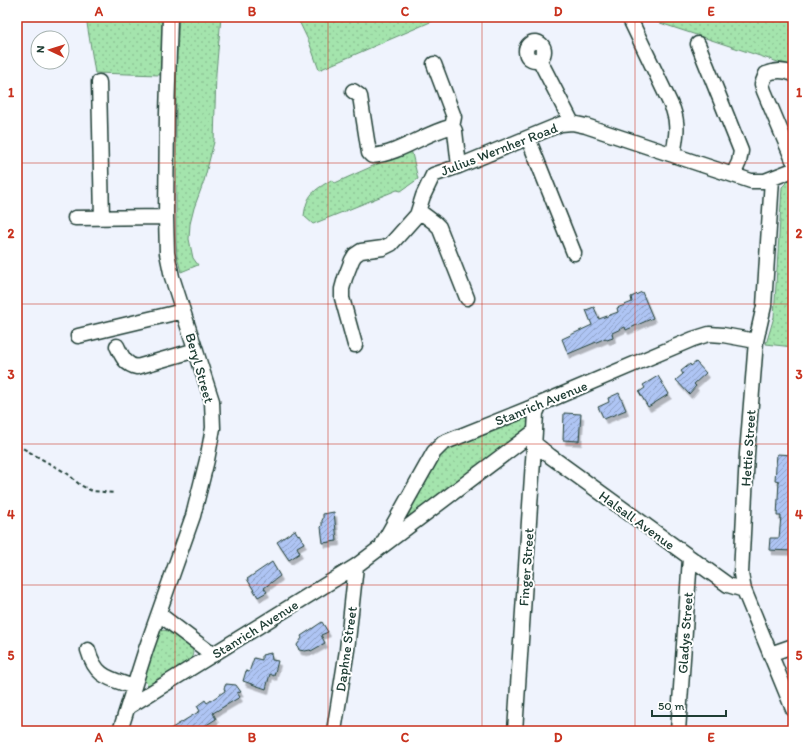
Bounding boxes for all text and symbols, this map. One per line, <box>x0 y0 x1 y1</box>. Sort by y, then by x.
text: A <box>94 4 104 19</box>
text: B <box>248 4 257 19</box>
text: C <box>401 4 410 19</box>
text: D <box>554 4 563 19</box>
text: E <box>707 4 715 19</box>
north arrow <box>30 30 70 70</box>
text: N <box>34 45 47 54</box>
text: 1 <box>8 85 14 100</box>
text: 1 <box>796 85 802 100</box>
street label: Julius Wernher Road <box>438 119 560 180</box>
text: 2 <box>8 226 15 241</box>
text: 2 <box>796 226 803 241</box>
street label: Beryl Street <box>181 331 218 405</box>
text: 3 <box>7 367 15 382</box>
text: 3 <box>795 367 803 382</box>
street label: Stanrich Avenue <box>492 377 590 430</box>
street label: Hettie Street <box>737 409 760 487</box>
street label: Halsall Avenue <box>595 487 678 554</box>
text: 4 <box>7 507 15 522</box>
text: 4 <box>795 507 803 522</box>
street label: Finger Street <box>515 527 538 607</box>
street label: Gladys Street <box>674 592 697 674</box>
street label: Stanrich Avenue <box>209 596 302 663</box>
street label: Daphne Street <box>332 605 361 693</box>
text: 5 <box>8 648 15 663</box>
text: 5 <box>796 648 803 663</box>
scale bar <box>652 692 726 718</box>
text: 50 m <box>658 699 684 713</box>
text: A <box>94 730 104 745</box>
text: B <box>248 730 257 745</box>
text: C <box>401 730 410 745</box>
text: D <box>554 730 563 745</box>
text: E <box>707 730 715 745</box>

